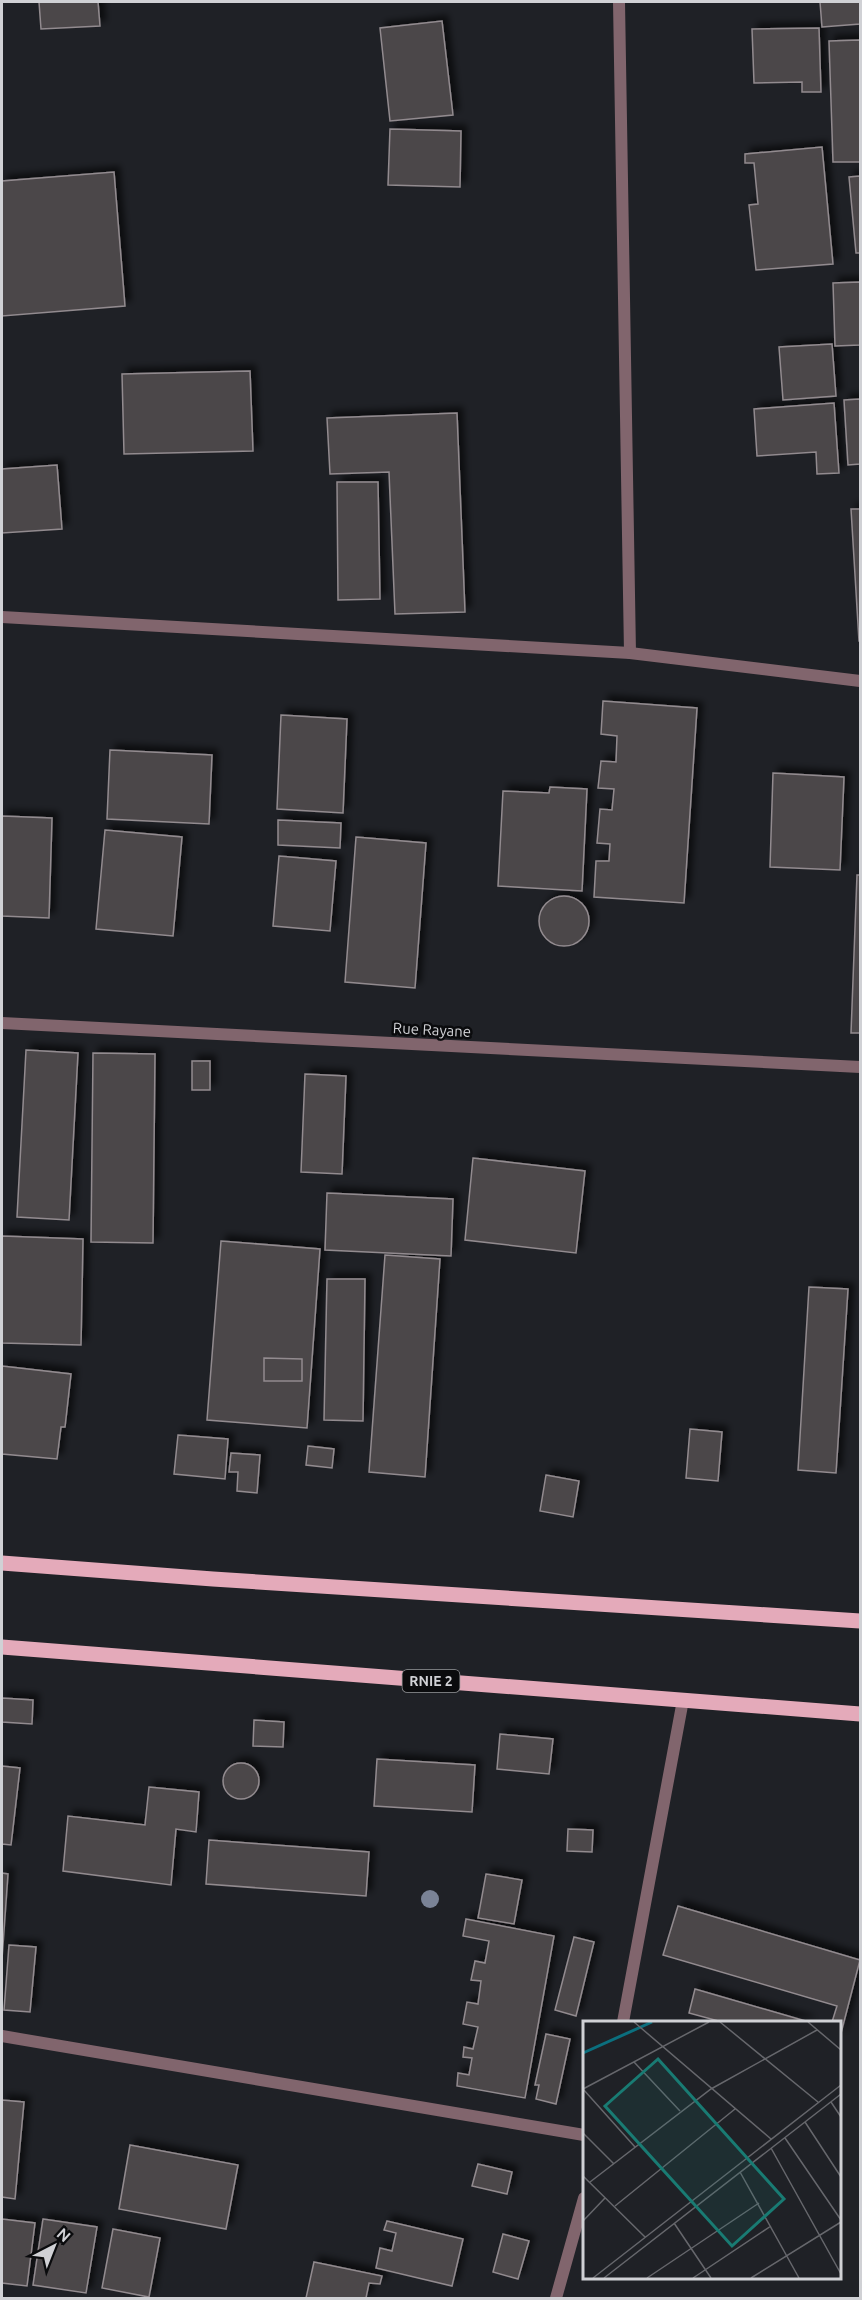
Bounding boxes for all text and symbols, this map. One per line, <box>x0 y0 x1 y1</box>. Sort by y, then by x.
street label: Rue Rayane <box>392 1019 472 1040</box>
road number: RNIE 2 <box>402 1670 460 1692</box>
inset map <box>583 2021 841 2279</box>
north arrow <box>24 2216 84 2276</box>
text: N <box>54 2224 74 2246</box>

